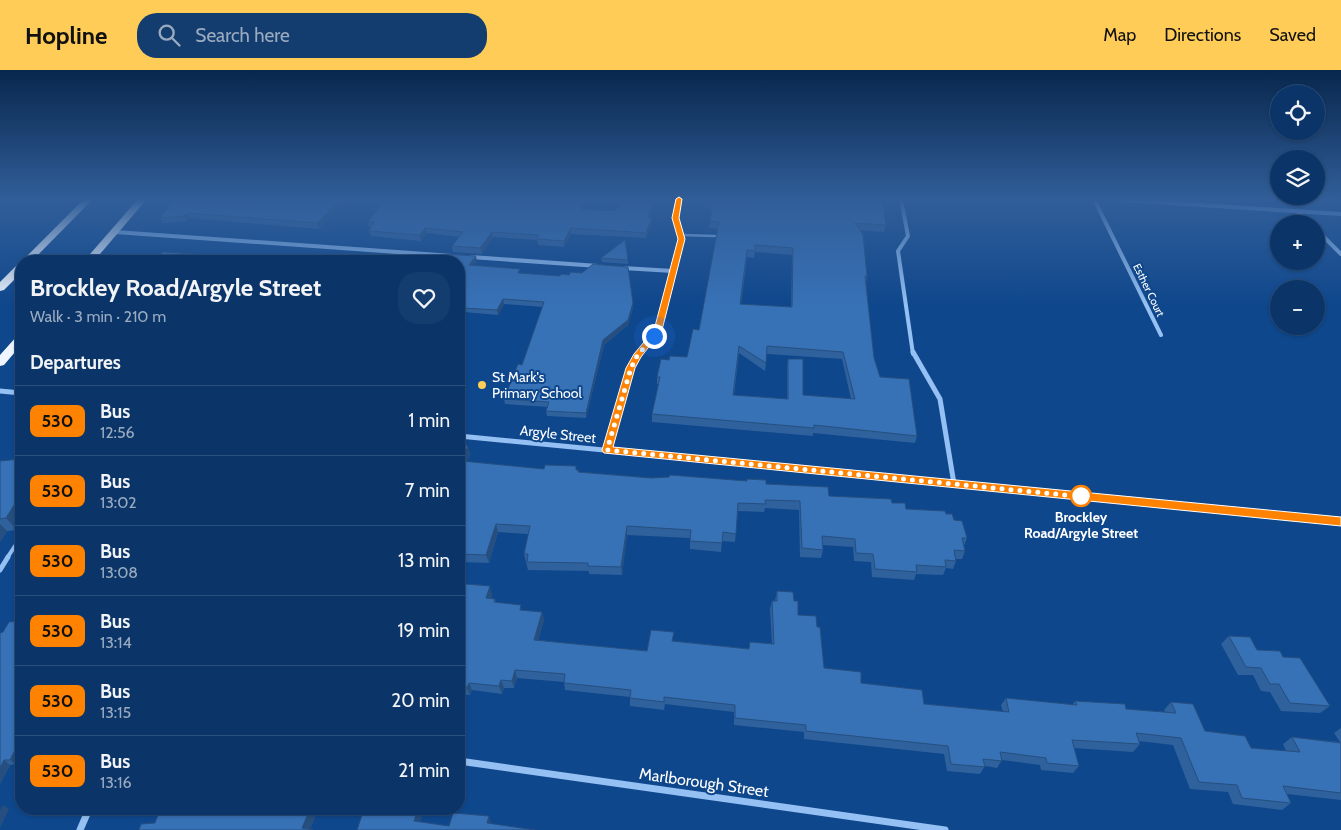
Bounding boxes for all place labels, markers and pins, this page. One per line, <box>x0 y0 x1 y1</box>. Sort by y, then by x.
place label: St Mark's Primary School <box>492 368 582 402</box>
marker: St Mark's Primary School <box>476 379 488 391</box>
marker: Brockley Road/Argyle Street <box>1070 485 1092 507</box>
place label: Brockley Road/Argyle Street <box>1024 508 1138 542</box>

